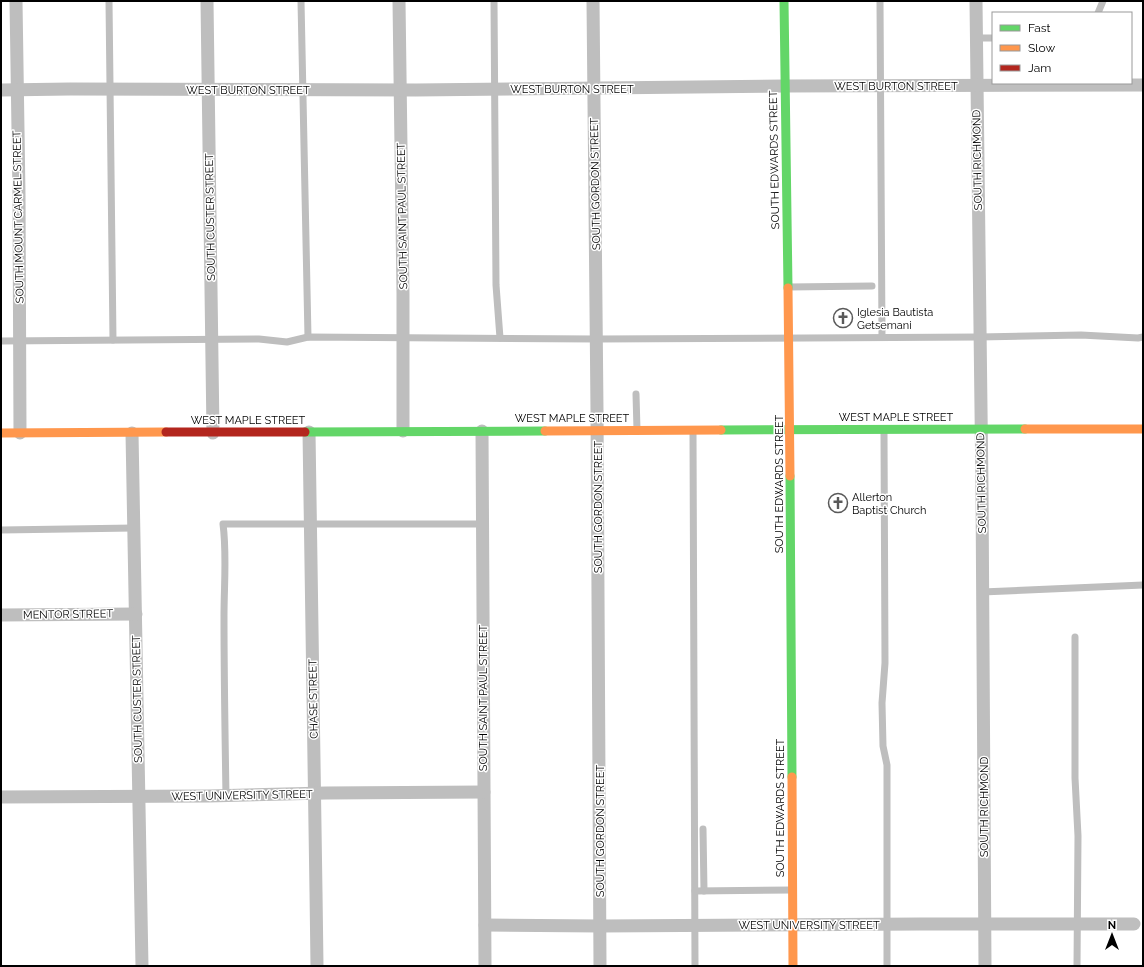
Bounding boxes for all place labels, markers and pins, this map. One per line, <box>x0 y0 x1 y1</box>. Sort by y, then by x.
place label: Iglesia Bautista Getsemani <box>857 306 933 332</box>
church icon: Iglesia Bautista Getsemani <box>832 307 854 329</box>
place label: Allerton Baptist Church <box>852 491 927 517</box>
church icon: Allerton Baptist Church <box>827 492 849 514</box>

